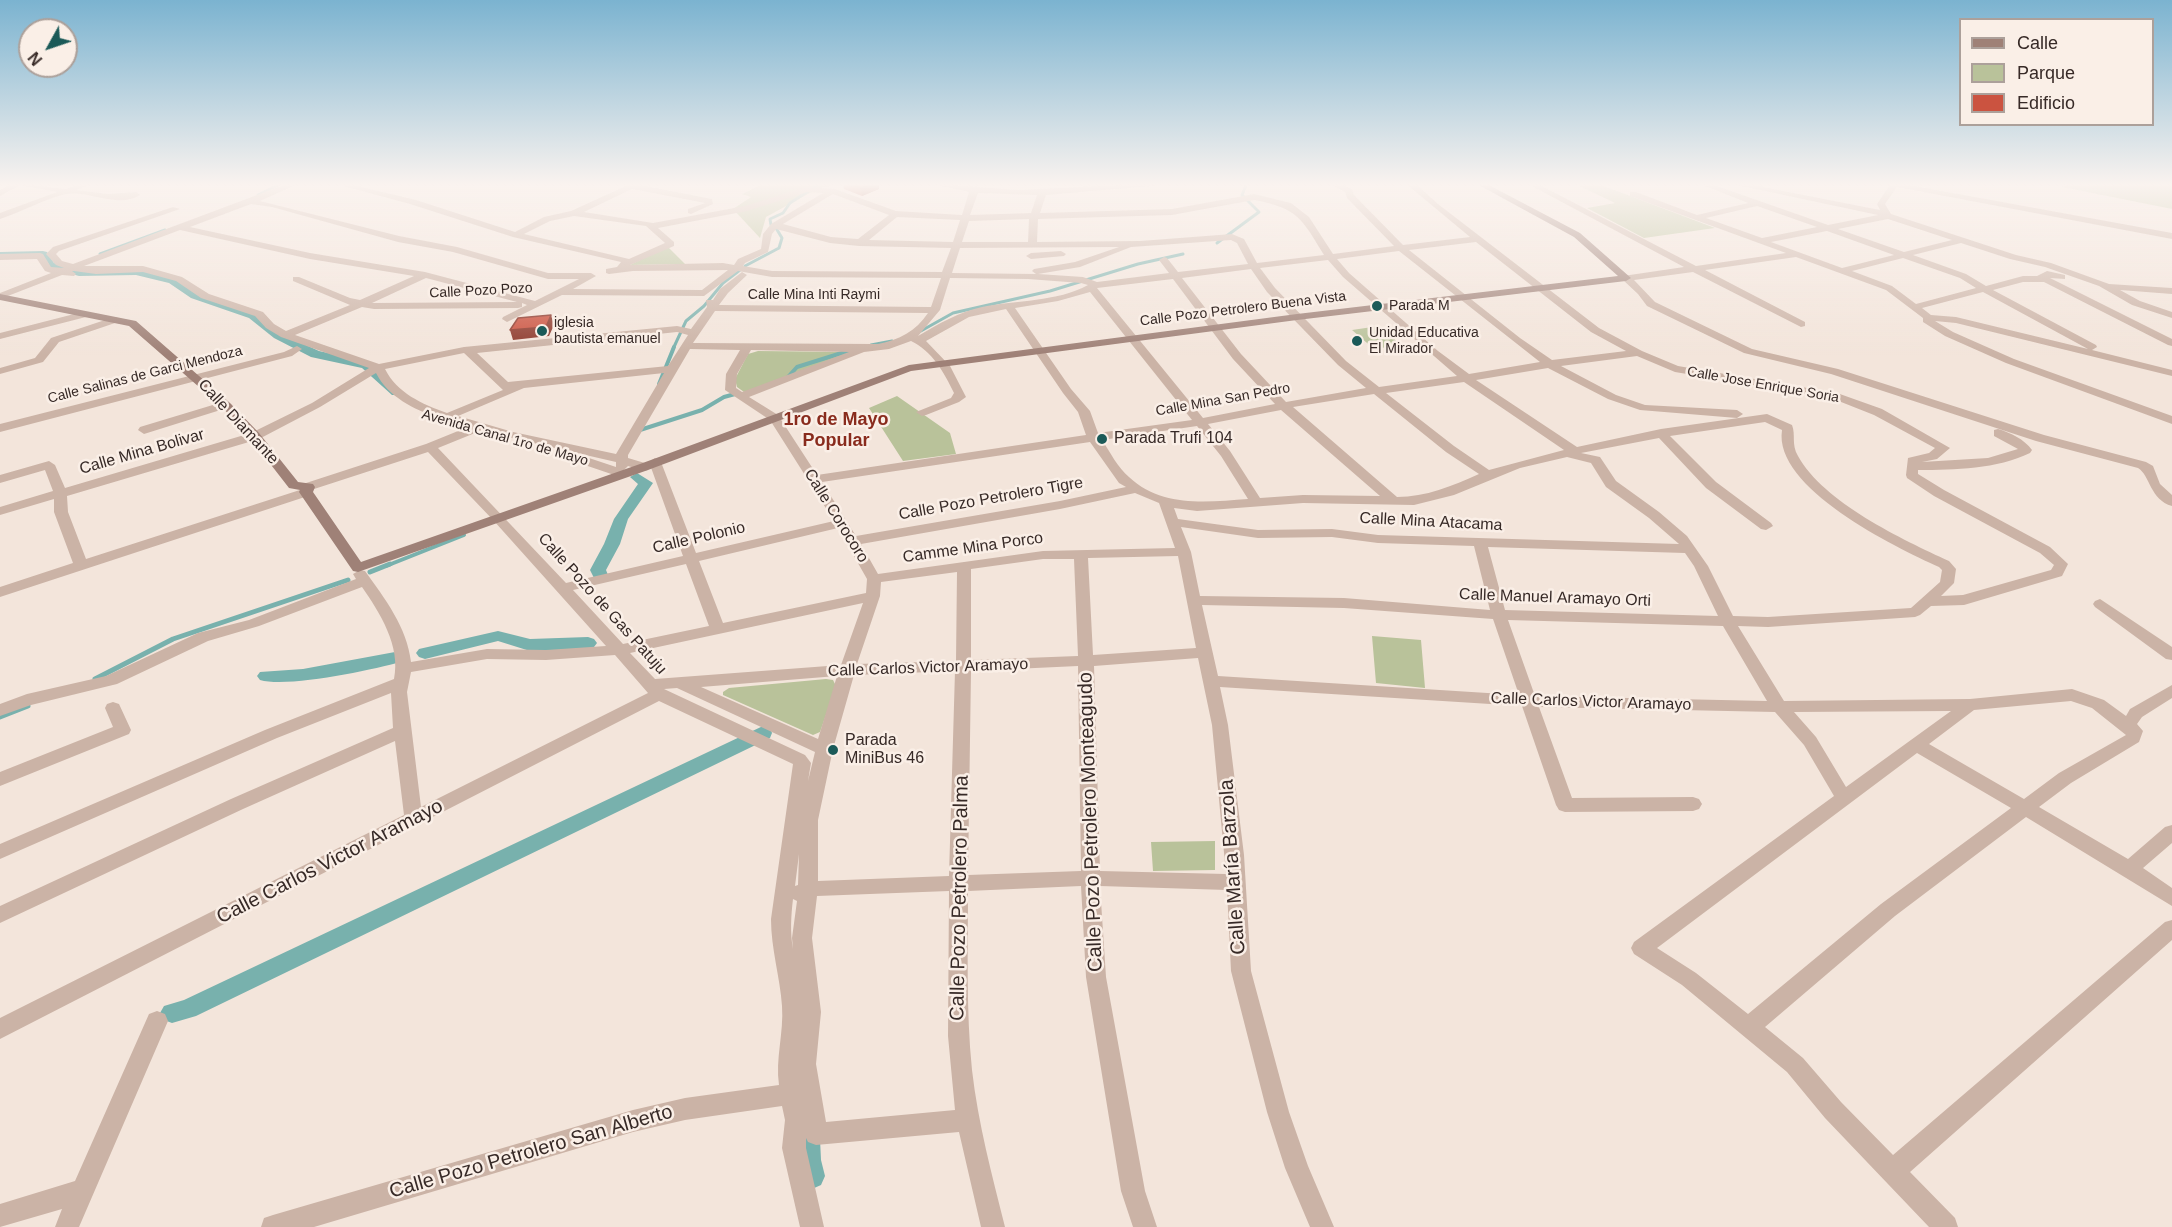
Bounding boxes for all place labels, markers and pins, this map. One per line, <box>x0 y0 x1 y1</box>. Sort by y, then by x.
place label: Parada M <box>1389 298 1450 314</box>
marker: Parada M <box>1370 299 1384 313</box>
place label: iglesia bautista emanuel <box>554 315 661 348</box>
marker: iglesia bautista emanuel <box>535 324 549 338</box>
place label: Unidad Educativa El Mirador <box>1369 325 1479 358</box>
marker: Unidad Educativa El Mirador <box>1350 334 1364 348</box>
place label: Parada Trufi 104 <box>1114 429 1233 449</box>
marker: Parada Trufi 104 <box>1095 432 1109 446</box>
place label: Parada MiniBus 46 <box>845 731 924 769</box>
marker: Parada MiniBus 46 <box>826 743 840 757</box>

